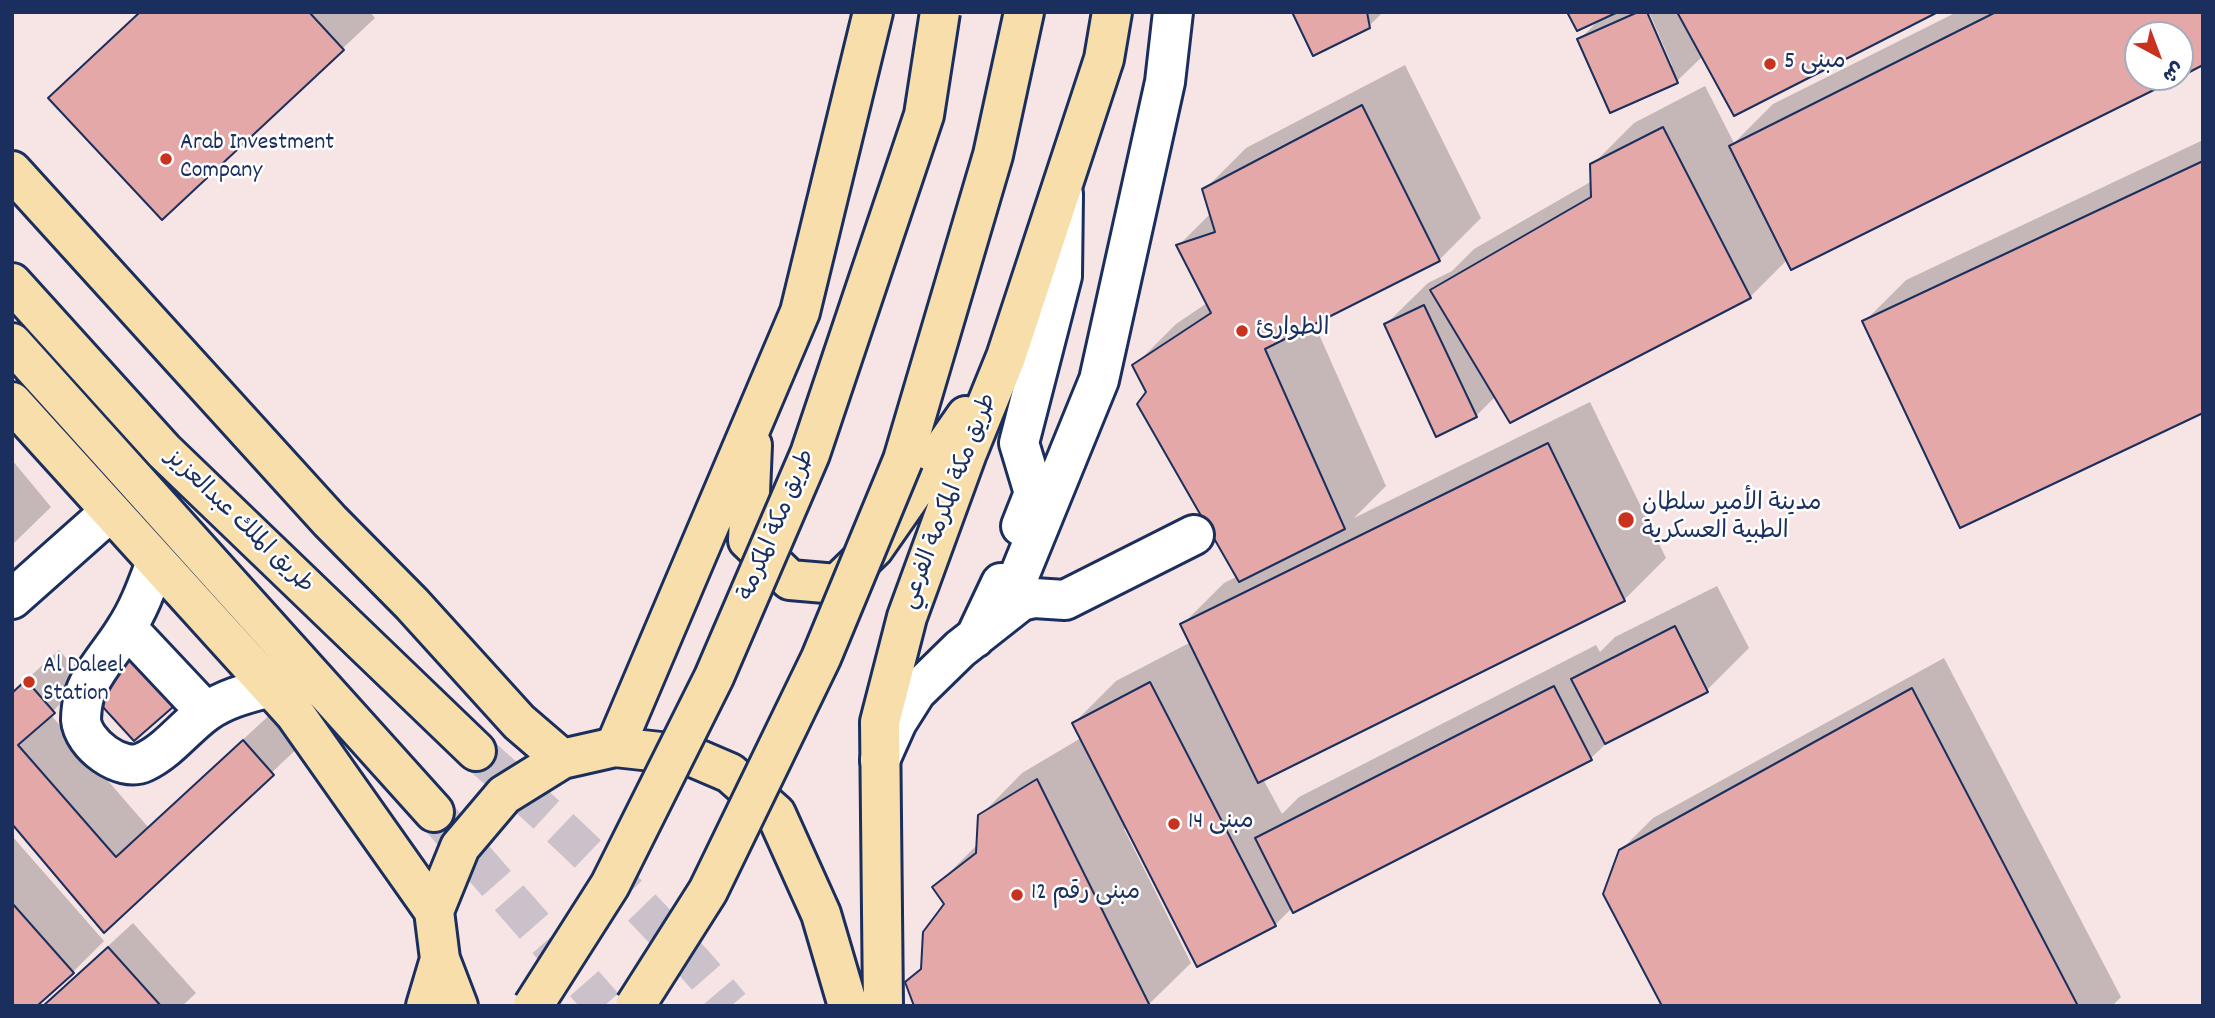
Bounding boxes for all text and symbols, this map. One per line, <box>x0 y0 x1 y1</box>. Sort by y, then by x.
north arrow <box>2124 21 2194 91</box>
place label: مبنى 5 <box>1784 50 1846 78</box>
text: ش <box>2155 54 2189 88</box>
marker: مبنى 5 <box>1762 56 1778 72</box>
place label: Arab Investment Company <box>180 131 334 187</box>
marker: Arab Investment Company <box>158 151 174 167</box>
place label: الطوارئ <box>1256 317 1329 345</box>
marker: الطوارئ <box>1234 323 1250 339</box>
street label: طريق مكة المكرمة الفرعي <box>897 390 1005 614</box>
street label: طريق الملك عبدالعزيز <box>158 445 318 601</box>
street label: طريق مكة المكرمة <box>734 446 824 606</box>
place label: مدينة الأمير سلطان الطبية العسكرية <box>1642 492 1822 548</box>
marker: مدينة الأمير سلطان الطبية العسكرية <box>1616 510 1636 530</box>
place label: Al Daleel Station <box>43 654 123 710</box>
marker: Al Daleel Station <box>21 674 37 690</box>
place label: مبنى 14 <box>1188 810 1254 838</box>
marker: مبنى 14 <box>1166 816 1182 832</box>
place label: مبنى رقم 12 <box>1031 881 1140 909</box>
marker: مبنى رقم 12 <box>1009 887 1025 903</box>

